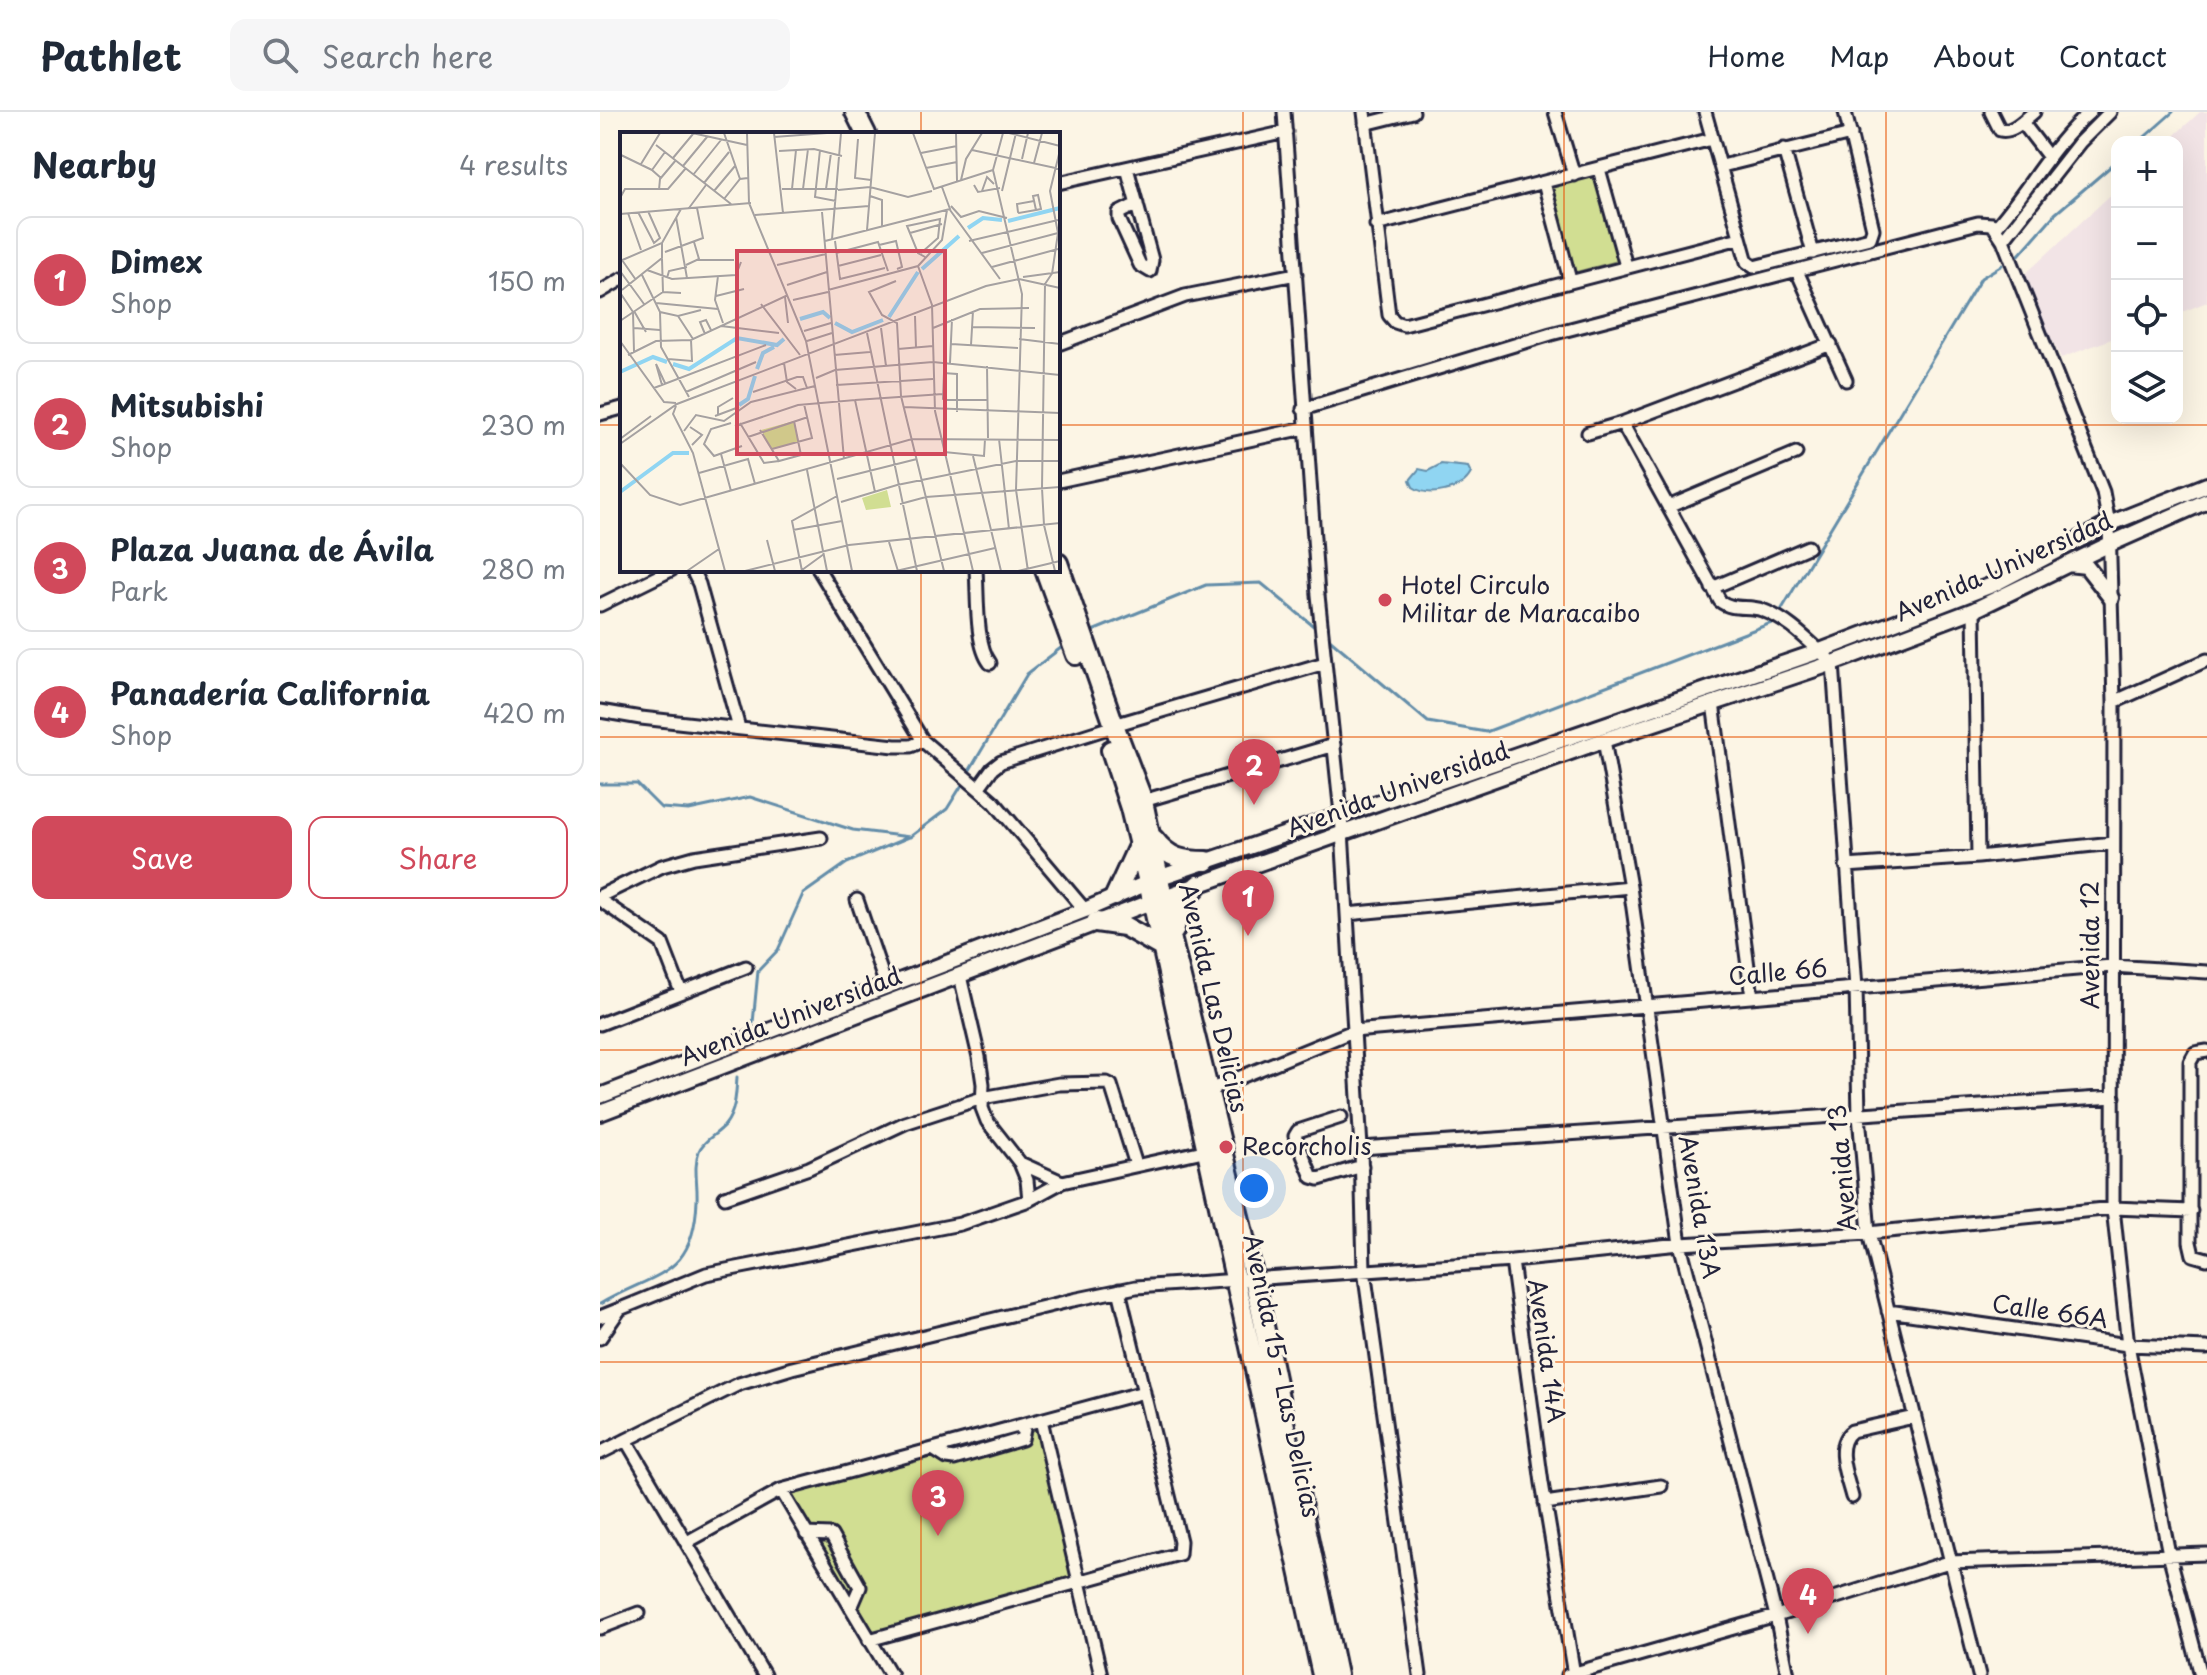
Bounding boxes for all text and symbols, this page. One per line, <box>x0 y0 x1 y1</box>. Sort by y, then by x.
search box <box>230 19 790 91</box>
text: Pathlet <box>40 27 182 84</box>
icon: search <box>258 33 302 77</box>
text: Search here <box>322 33 493 78</box>
text: Home <box>1707 34 1785 77</box>
text: Map <box>1829 34 1889 77</box>
text: About <box>1933 34 2015 77</box>
text: Contact <box>2059 34 2167 77</box>
inset map <box>620 132 1060 572</box>
map controls <box>2111 136 2183 424</box>
button: + <box>2111 136 2183 208</box>
text: Nearby <box>32 138 157 190</box>
text: 4 results <box>459 145 568 184</box>
button: − <box>2111 208 2183 280</box>
text: Dimex <box>110 238 203 283</box>
text: 1 <box>54 261 66 300</box>
text: 150 m <box>488 261 566 300</box>
button: locate <box>2111 280 2183 352</box>
text: Shop <box>110 283 172 322</box>
button: layers <box>2111 352 2183 424</box>
text: Mitsubishi <box>110 382 264 427</box>
text: 2 <box>51 405 69 444</box>
text: 230 m <box>481 405 566 444</box>
text: Shop <box>110 427 172 466</box>
street label: Avenida Universidad <box>1889 501 2118 629</box>
text: Plaza Juana de Ávila <box>110 526 434 571</box>
text: 3 <box>51 549 69 588</box>
text: 280 m <box>481 549 566 588</box>
place label: Hotel Circulo Militar de Maracaibo <box>1401 566 1640 630</box>
text: Park <box>110 571 168 610</box>
marker: Hotel Circulo Militar de Maracaibo <box>1376 591 1394 609</box>
text: Panadería California <box>110 670 430 715</box>
text: 4 <box>51 693 69 732</box>
text: 420 m <box>483 693 566 732</box>
text: Shop <box>110 715 172 754</box>
street label: Avenida Universidad <box>1281 731 1514 845</box>
pin: 2 <box>1228 739 1280 805</box>
button: Save <box>32 816 292 899</box>
button: Share <box>308 816 568 899</box>
pin: 1 <box>1222 870 1274 936</box>
street label: Avenida Las Delicias <box>1171 879 1259 1116</box>
street label: Avenida 12 <box>2071 881 2107 1009</box>
street label: Calle 66 <box>1727 949 1829 993</box>
street label: Avenida Universidad <box>674 956 906 1074</box>
street label: Avenida 13 <box>1818 1103 1864 1233</box>
place label: Recorcholis <box>1242 1127 1371 1163</box>
street label: Avenida 13A <box>1671 1132 1731 1281</box>
marker: Recorcholis <box>1217 1138 1235 1156</box>
your location <box>1234 1168 1274 1208</box>
street label: Avenida 15 - Las Delicias <box>1235 1231 1331 1521</box>
street label: Avenida 14A <box>1520 1276 1576 1425</box>
street label: Calle 66A <box>1990 1284 2111 1336</box>
pin: 3 <box>912 1470 964 1536</box>
pin: 4 <box>1782 1568 1834 1634</box>

